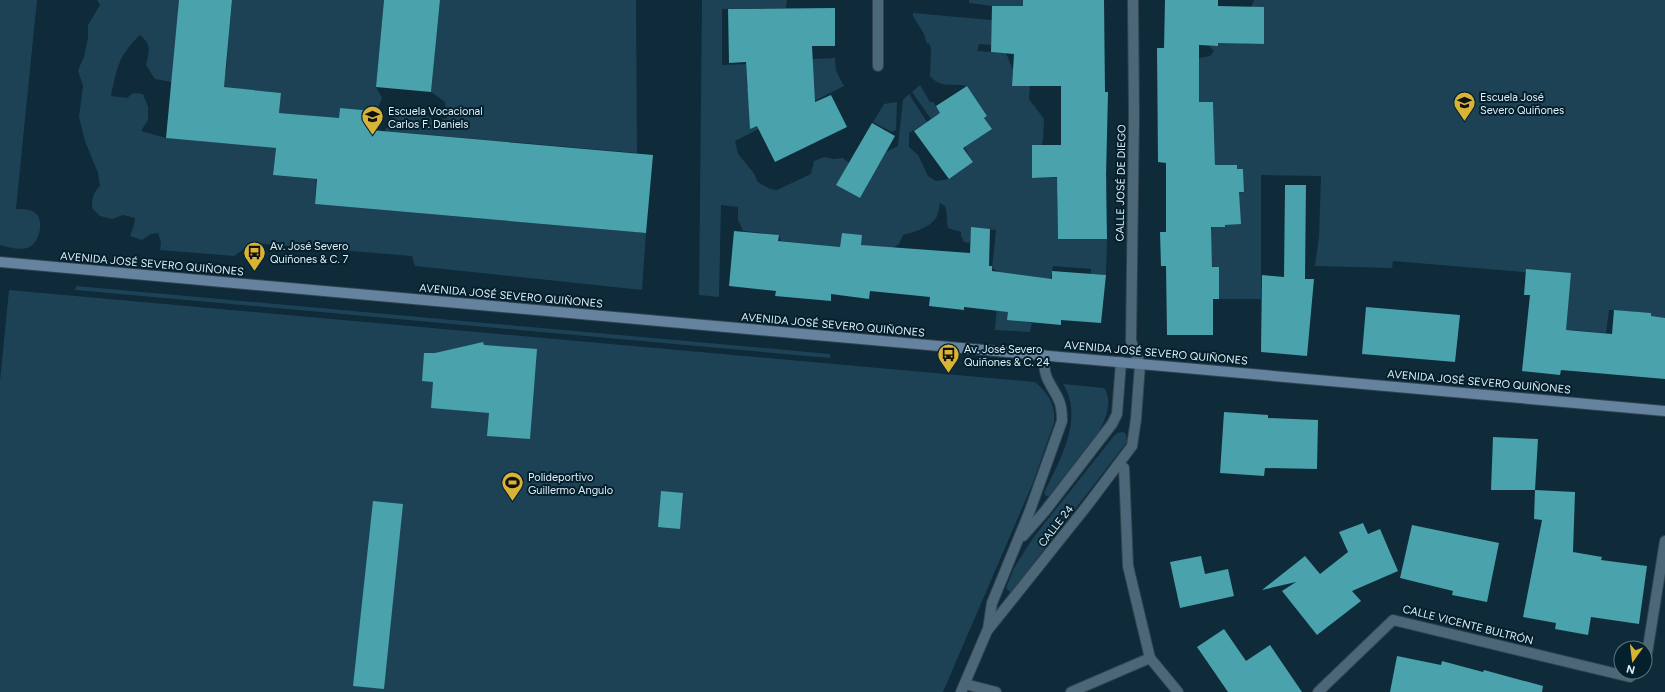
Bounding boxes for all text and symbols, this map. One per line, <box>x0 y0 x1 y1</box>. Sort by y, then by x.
school or university icon: Escuela José Severo Quiñones <box>1452 90 1478 123</box>
place label: Escuela José Severo Quiñones <box>1480 91 1564 117</box>
school or university icon: Escuela Vocacional Carlos F. Daniels <box>359 104 385 137</box>
place label: Escuela Vocacional Carlos F. Daniels <box>388 105 483 131</box>
street label: CALLE JOSÉ DE DIEGO <box>1113 124 1129 242</box>
bus stop icon: Av. José Severo Quiñones & C. 7 <box>242 239 268 272</box>
place label: Av. José Severo Quiñones & C. 7 <box>270 240 349 266</box>
street label: AVENIDA JOSÉ SEVERO QUIÑONES <box>60 248 245 279</box>
street label: AVENIDA JOSÉ SEVERO QUIÑONES <box>419 280 604 311</box>
street label: AVENIDA JOSÉ SEVERO QUIÑONES <box>741 309 926 340</box>
street label: AVENIDA JOSÉ SEVERO QUIÑONES <box>1064 337 1249 368</box>
bus stop icon: Av. José Severo Quiñones & C. 24 <box>935 342 961 375</box>
place label: Av. José Severo Quiñones & C. 24 <box>964 343 1050 369</box>
street label: AVENIDA JOSÉ SEVERO QUIÑONES <box>1387 366 1572 397</box>
sports icon: Polideportivo Guillermo Angulo <box>499 470 525 503</box>
place label: Polideportivo Guillermo Angulo <box>528 471 613 497</box>
street label: CALLE 24 <box>1036 503 1076 549</box>
street label: CALLE VICENTE BULTRÓN <box>1401 601 1535 648</box>
north arrow <box>1613 640 1653 680</box>
text: N <box>1625 662 1636 677</box>

